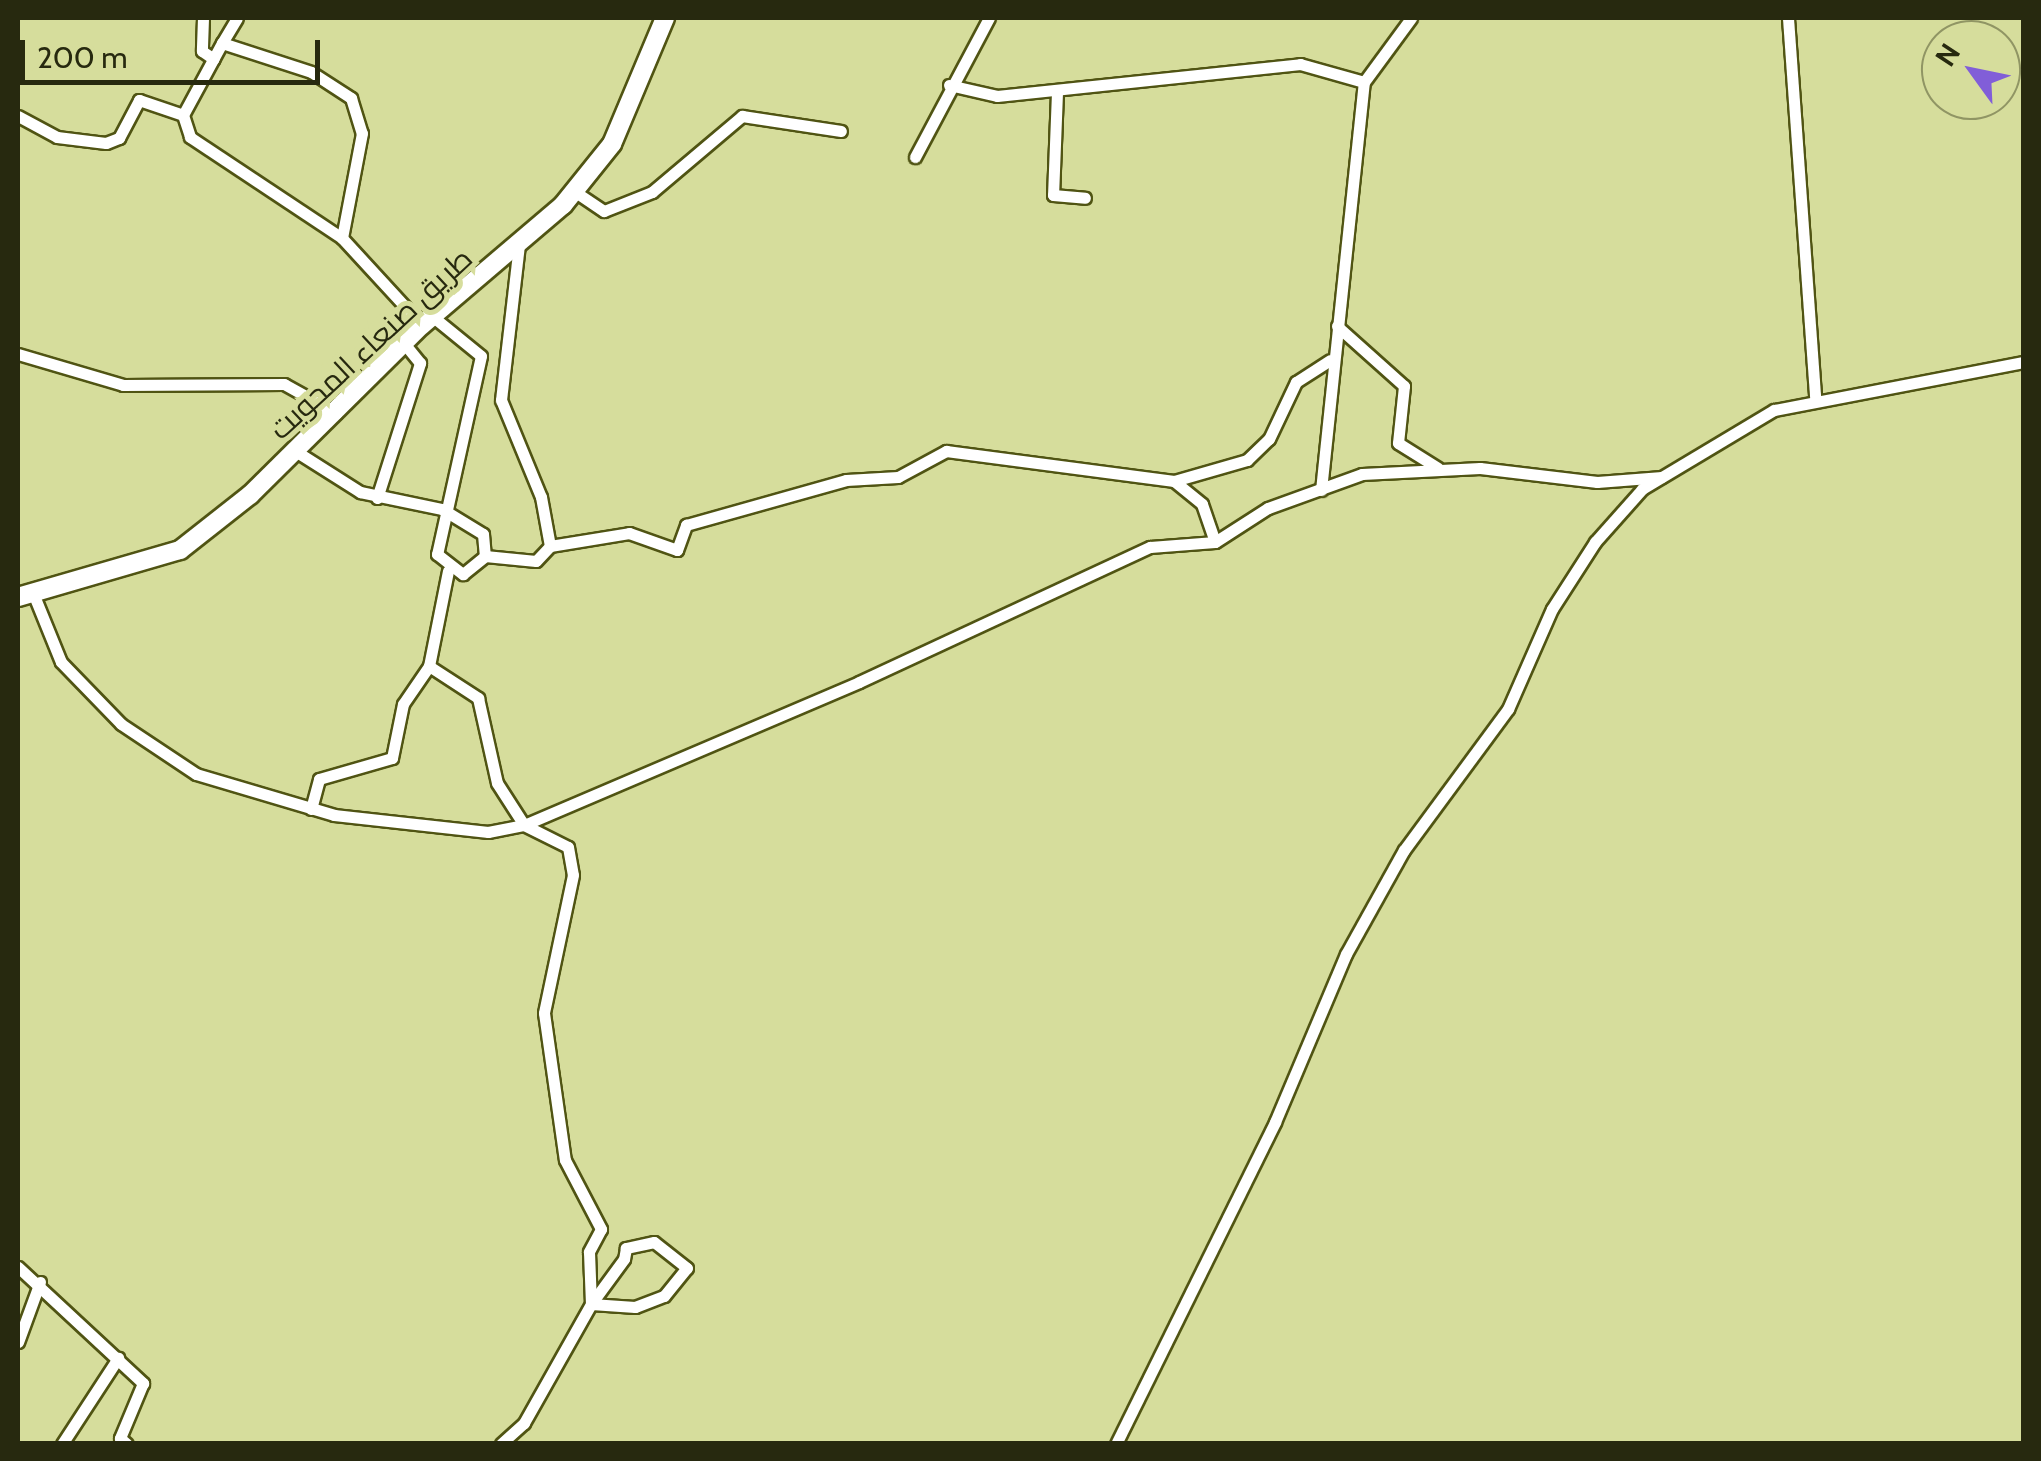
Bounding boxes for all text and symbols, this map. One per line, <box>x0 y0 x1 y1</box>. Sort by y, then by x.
scale bar <box>25 20 325 82</box>
north arrow <box>1921 20 2021 120</box>
text: N <box>1928 37 1967 72</box>
text: 200 m <box>37 39 128 76</box>
street label: طريق صنعاء المحويت <box>262 241 480 447</box>

